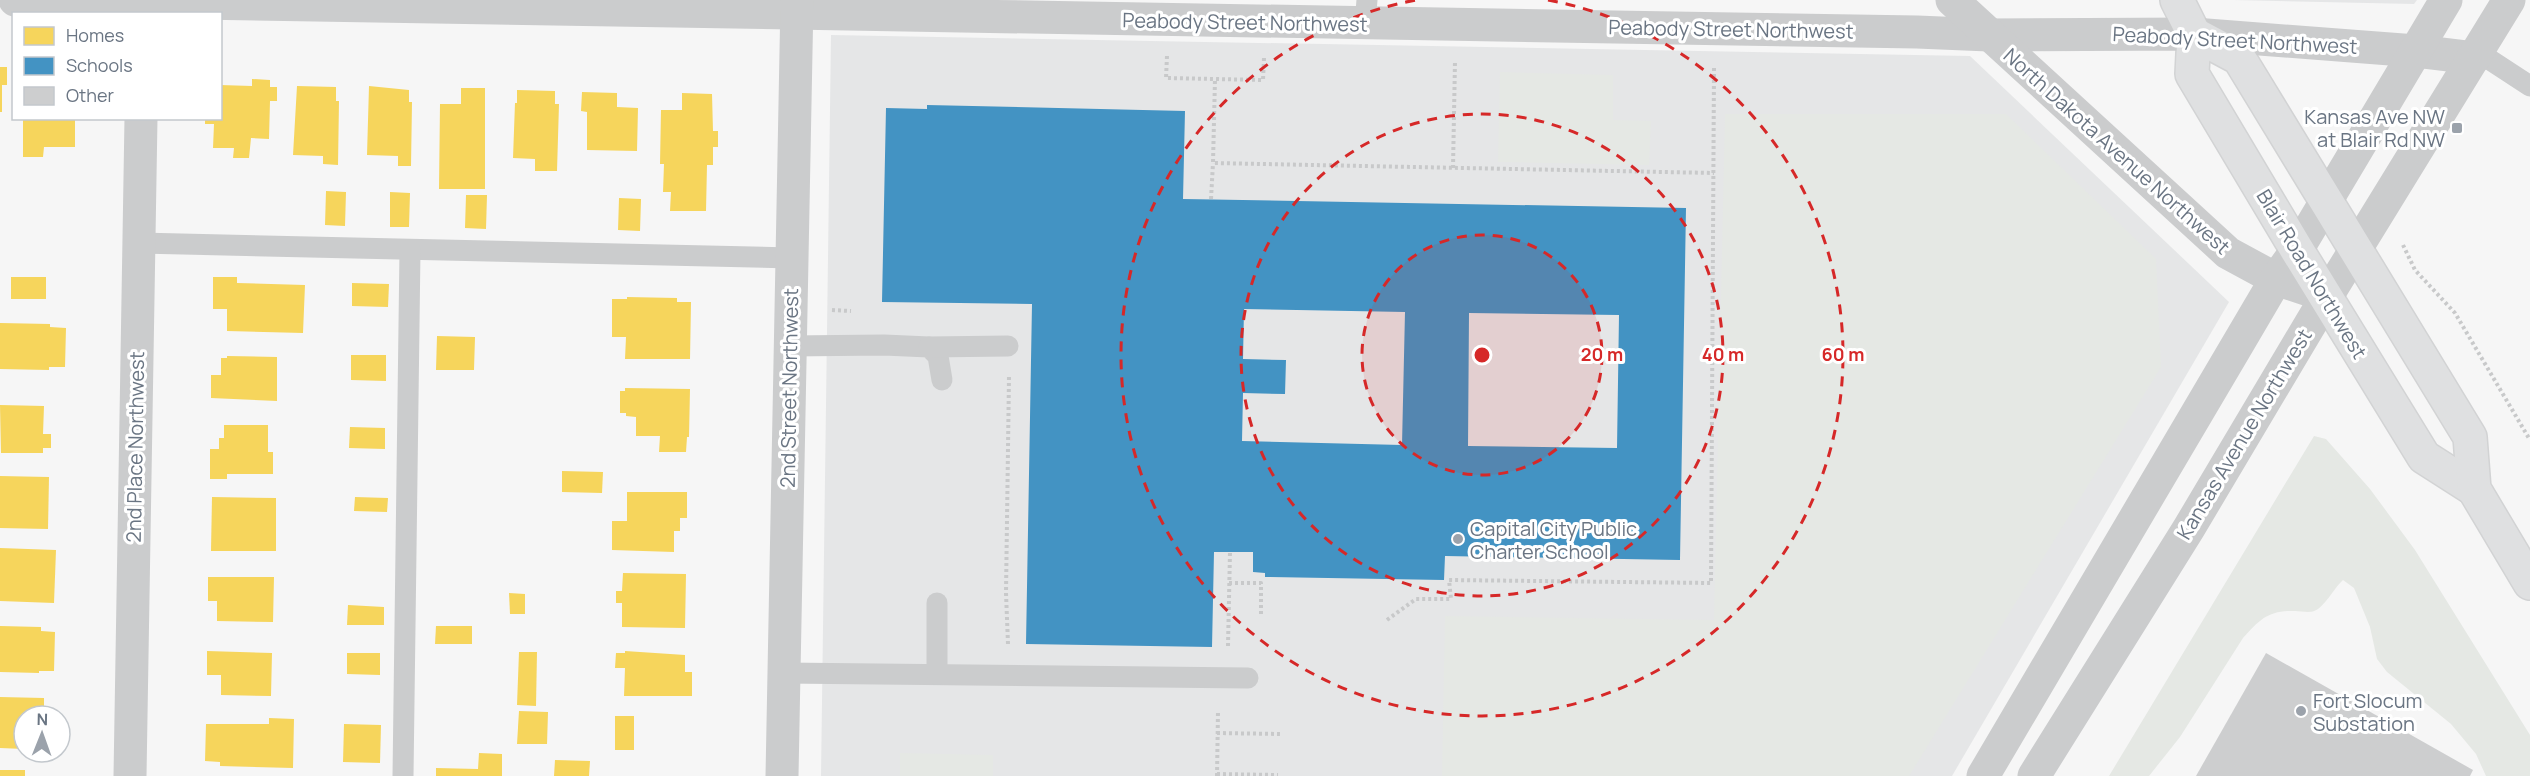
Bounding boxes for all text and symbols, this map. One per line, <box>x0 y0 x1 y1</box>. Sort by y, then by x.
street label: Peabody Street Northwest <box>1122 6 1368 38</box>
legend <box>12 12 222 120</box>
street label: Peabody Street Northwest <box>1608 13 1854 45</box>
street label: Peabody Street Northwest <box>2112 20 2358 60</box>
text: Homes <box>66 23 124 47</box>
street label: North Dakota Avenue Northwest <box>1998 42 2236 260</box>
text: Schools <box>66 53 133 77</box>
text: Other <box>66 83 114 107</box>
place label: Kansas Ave NW at Blair Rd NW <box>2304 103 2445 153</box>
marker: Kansas Ave NW at Blair Rd NW <box>2450 121 2464 135</box>
street label: Blair Road Northwest <box>2251 184 2373 364</box>
street label: 2nd Street Northwest <box>774 288 804 488</box>
street label: Kansas Avenue Northwest <box>2170 324 2318 544</box>
text: 20 m <box>1581 342 1623 366</box>
text: 40 m <box>1702 342 1744 366</box>
text: 60 m <box>1822 342 1864 366</box>
centre of rings <box>1472 345 1492 365</box>
street label: 2nd Place Northwest <box>120 351 150 543</box>
place label: Capital City Public Charter School <box>1470 515 1637 565</box>
marker: Capital City Public Charter School <box>1451 532 1465 546</box>
place label: Fort Slocum Substation <box>2313 687 2423 737</box>
north arrow <box>12 704 72 764</box>
marker: Fort Slocum Substation <box>2294 704 2308 718</box>
text: N <box>36 708 48 730</box>

